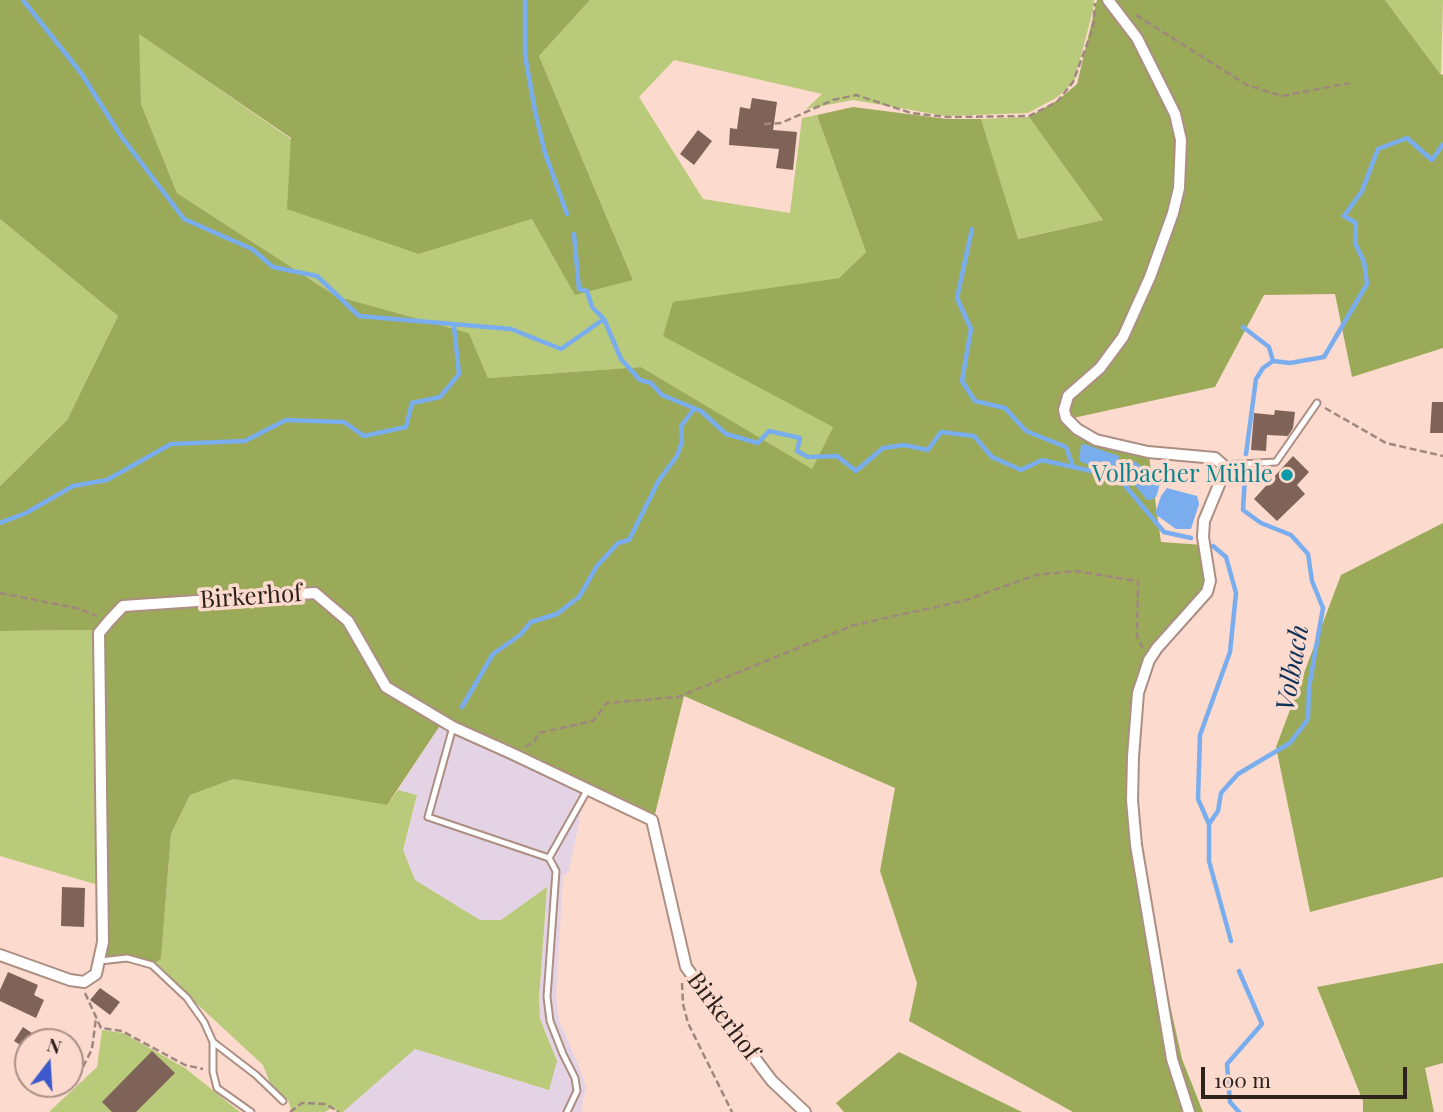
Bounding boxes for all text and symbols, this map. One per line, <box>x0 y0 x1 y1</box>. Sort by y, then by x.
place label: Volbacher Mühle <box>1092 461 1273 489</box>
marker: Volbacher Mühle <box>1279 467 1295 483</box>
street label: Birkerhof <box>199 579 303 615</box>
water label: Volbach <box>1270 623 1316 713</box>
street label: Birkerhof <box>681 967 765 1065</box>
north arrow <box>14 1028 84 1098</box>
text: N <box>44 1030 65 1059</box>
scale bar <box>1205 1052 1412 1096</box>
text: 100 m <box>1214 1065 1271 1093</box>

